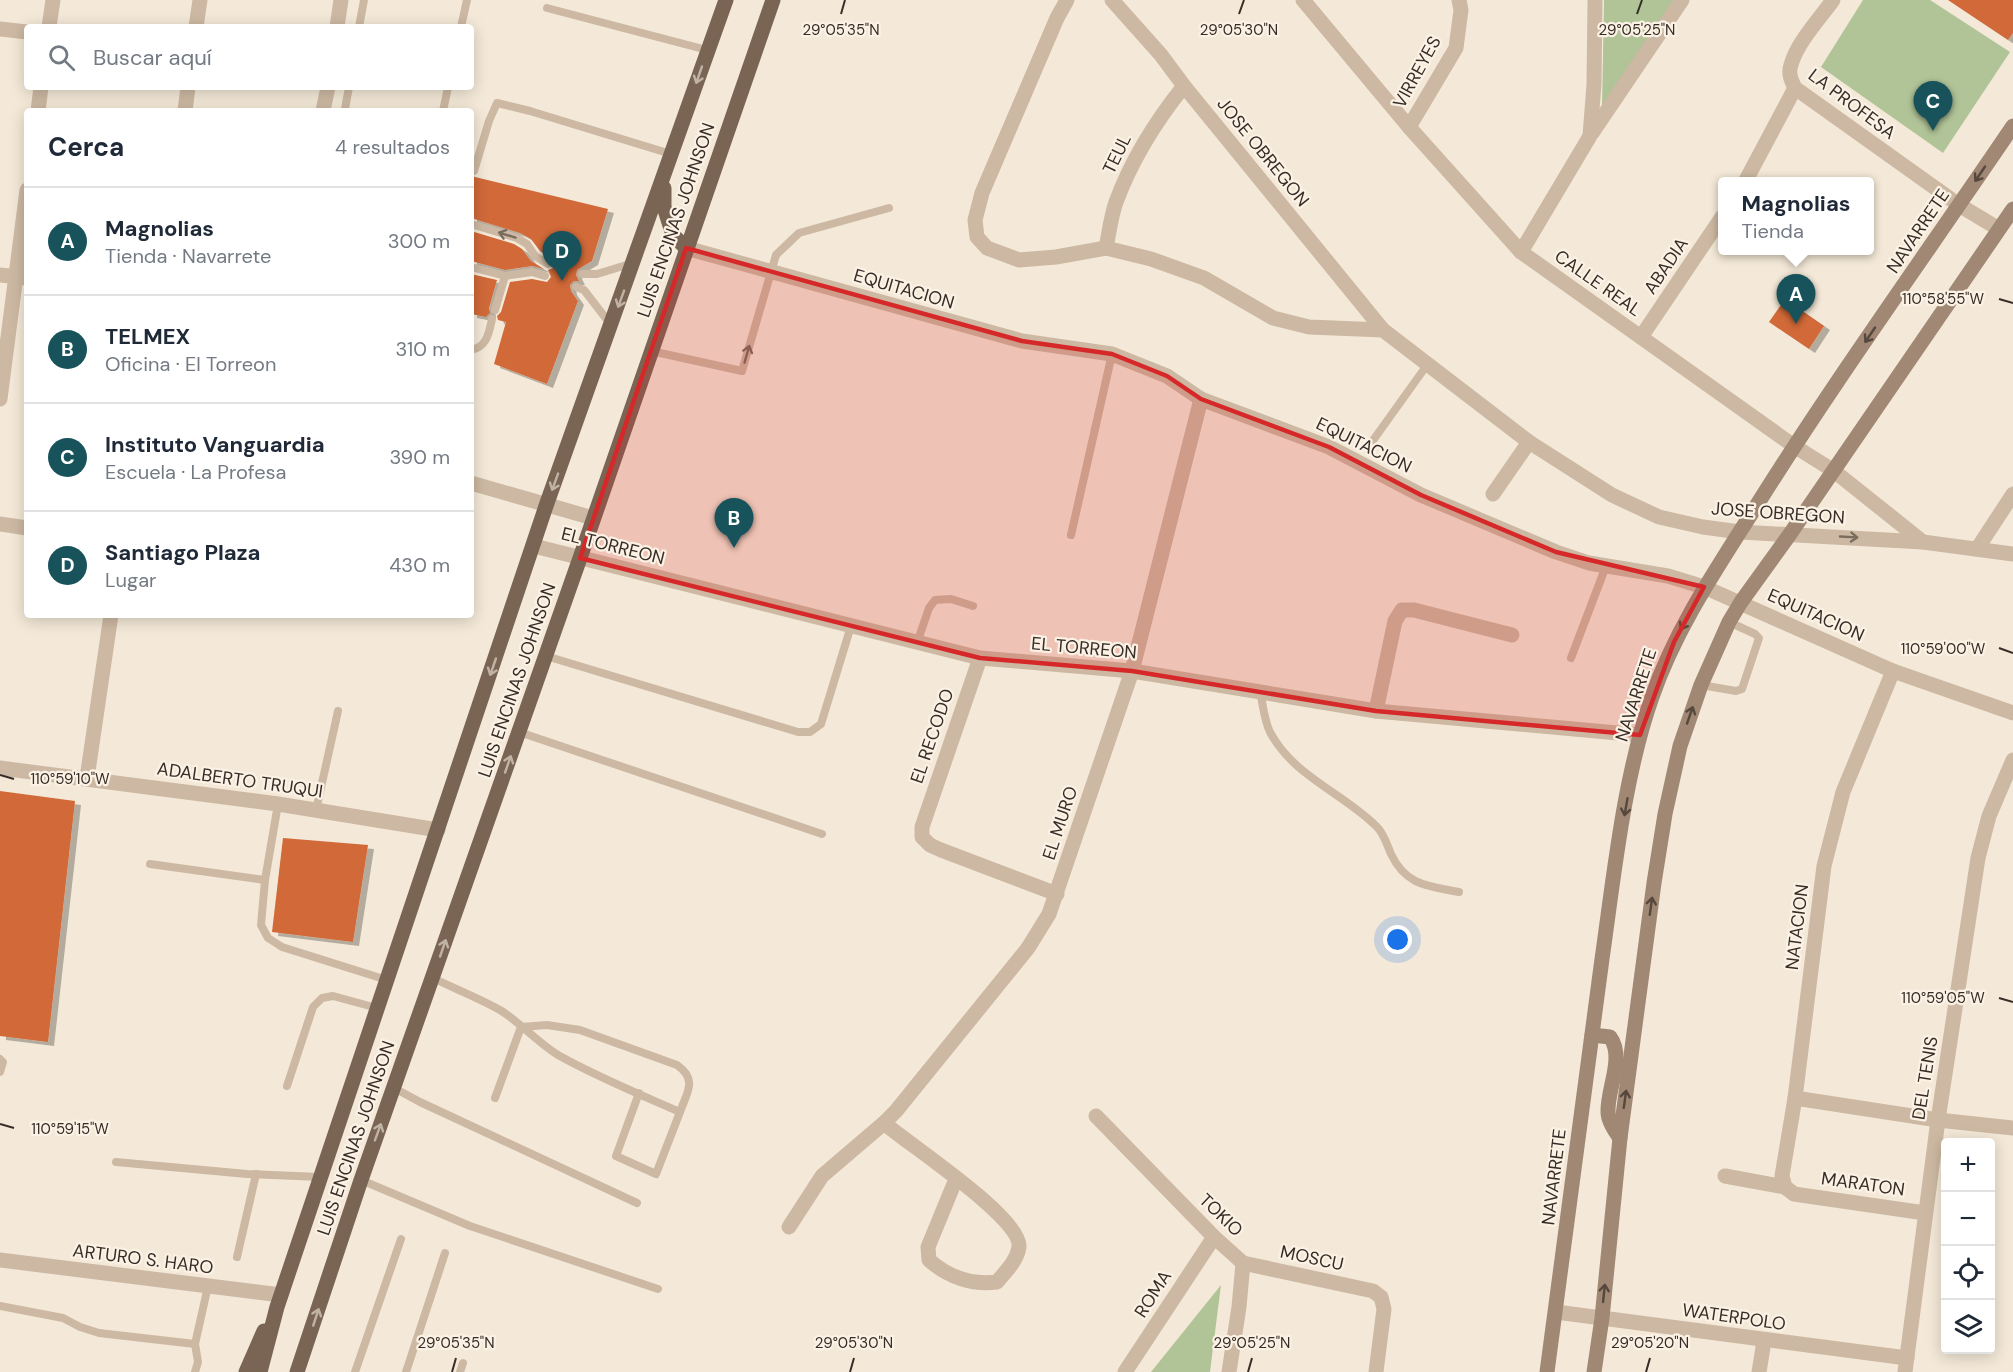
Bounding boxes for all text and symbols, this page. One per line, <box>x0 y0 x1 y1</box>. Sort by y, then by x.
text: 29°05'35"N <box>802 20 880 40</box>
text: 29°05'30"N <box>1200 20 1278 40</box>
text: 29°05'25"N <box>1599 20 1675 40</box>
search box <box>24 24 474 90</box>
street label: VIRREYES <box>1387 32 1447 112</box>
icon: search <box>45 41 78 74</box>
text: Buscar aquí <box>93 43 212 72</box>
street label: LA PROFESA <box>1803 63 1901 145</box>
one-way arrow <box>692 65 703 84</box>
pin: C <box>1914 82 1952 131</box>
street label: JOSE OBREGON <box>1212 92 1314 212</box>
street label: LUIS ENCINAS JOHNSON <box>631 120 721 320</box>
text: Cerca <box>48 130 124 164</box>
street label: TEUL <box>1097 130 1137 178</box>
text: 4 resultados <box>335 134 450 160</box>
one-way arrow <box>1974 166 1986 182</box>
popup <box>1718 177 1874 255</box>
street label: NAVARRETE <box>1881 184 1955 278</box>
text: Magnolias <box>1742 189 1851 218</box>
text: Magnolias <box>105 214 214 243</box>
text: Tienda <box>1742 218 1804 244</box>
text: A <box>60 228 75 254</box>
text: 300 m <box>388 228 450 254</box>
one-way arrow <box>498 229 517 240</box>
pin: D <box>542 232 582 281</box>
street label: ABADIA <box>1638 233 1694 299</box>
text: Tienda · Navarrete <box>105 243 271 269</box>
street label: CALLE REAL <box>1550 244 1646 322</box>
street label: EQUITACION <box>851 263 957 315</box>
pin: A <box>1776 274 1816 324</box>
one-way arrow <box>614 289 625 307</box>
text: 110°58'55"W <box>1902 289 1984 309</box>
text: TELMEX <box>105 322 190 351</box>
one-way arrow <box>1864 326 1876 343</box>
text: B <box>61 336 74 362</box>
text: 310 m <box>395 336 450 362</box>
one-way arrow <box>742 345 753 364</box>
text: Oficina · El Torreon <box>105 351 276 377</box>
street label: EQUITACION <box>1312 412 1416 478</box>
text: Instituto Vanguardia <box>105 430 325 459</box>
text: C <box>60 444 75 470</box>
text: 390 m <box>389 444 450 470</box>
text: Escuela · La Profesa <box>105 459 286 485</box>
one-way arrow <box>549 472 560 491</box>
street label: JOSE OBREGON <box>1710 496 1846 530</box>
pin: B <box>714 498 754 548</box>
street label: EL TORREON <box>559 522 667 570</box>
one-way arrow <box>1838 532 1858 543</box>
text: Santiago Plaza <box>105 538 260 567</box>
text: D <box>60 552 75 578</box>
text: 430 m <box>389 552 450 578</box>
text: Lugar <box>105 567 156 593</box>
street label: LUIS ENCINAS JOHNSON <box>472 580 562 780</box>
street label: EQUITACION <box>1764 583 1868 647</box>
one-way arrow <box>1679 613 1690 631</box>
street label: EL TORREON <box>1030 631 1138 665</box>
text: 110°59'00"W <box>1901 639 1986 659</box>
street label: NAVARRETE <box>1610 645 1662 745</box>
one-way arrow <box>487 657 498 676</box>
street label: EL RECODO <box>905 685 959 786</box>
one-way arrow <box>1686 706 1697 725</box>
one-way arrow <box>503 755 514 774</box>
street label: ADALBERTO TRUQUI <box>156 756 324 804</box>
text: 110°59'10"W <box>30 769 110 789</box>
street label: EL MURO <box>1037 783 1083 863</box>
one-way arrow <box>1620 797 1631 817</box>
street label: NATACION <box>1780 883 1814 971</box>
one-way arrow <box>1645 897 1656 916</box>
your location <box>1383 925 1412 954</box>
one-way arrow <box>439 939 450 958</box>
text: 110°59'05"W <box>1901 988 1985 1008</box>
street label: DEL TENIS <box>1907 1035 1943 1121</box>
street label: LUIS ENCINAS JOHNSON <box>311 1038 401 1238</box>
one-way arrow <box>1619 1090 1630 1110</box>
text: 110°59'15"W <box>31 1119 109 1139</box>
one-way arrow <box>374 1123 385 1142</box>
street label: NAVARRETE <box>1536 1128 1572 1226</box>
map controls <box>1941 1138 1995 1354</box>
button: + <box>1941 1138 1995 1192</box>
street label: MARATON <box>1820 1166 1906 1202</box>
street label: TOKIO <box>1194 1188 1248 1242</box>
button: − <box>1941 1192 1995 1246</box>
street label: ARTURO S. HARO <box>71 1238 215 1280</box>
street label: MOSCU <box>1278 1240 1346 1276</box>
button: locate <box>1941 1246 1995 1300</box>
street label: ROMA <box>1129 1266 1177 1322</box>
one-way arrow <box>1599 1284 1610 1304</box>
street label: WATERPOLO <box>1681 1298 1787 1336</box>
button: layers <box>1941 1300 1995 1354</box>
one-way arrow <box>311 1308 322 1326</box>
text: 29°05'35"N <box>417 1333 495 1353</box>
text: 29°05'30"N <box>815 1333 893 1353</box>
text: 29°05'25"N <box>1214 1333 1290 1353</box>
text: 29°05'20"N <box>1611 1333 1689 1353</box>

